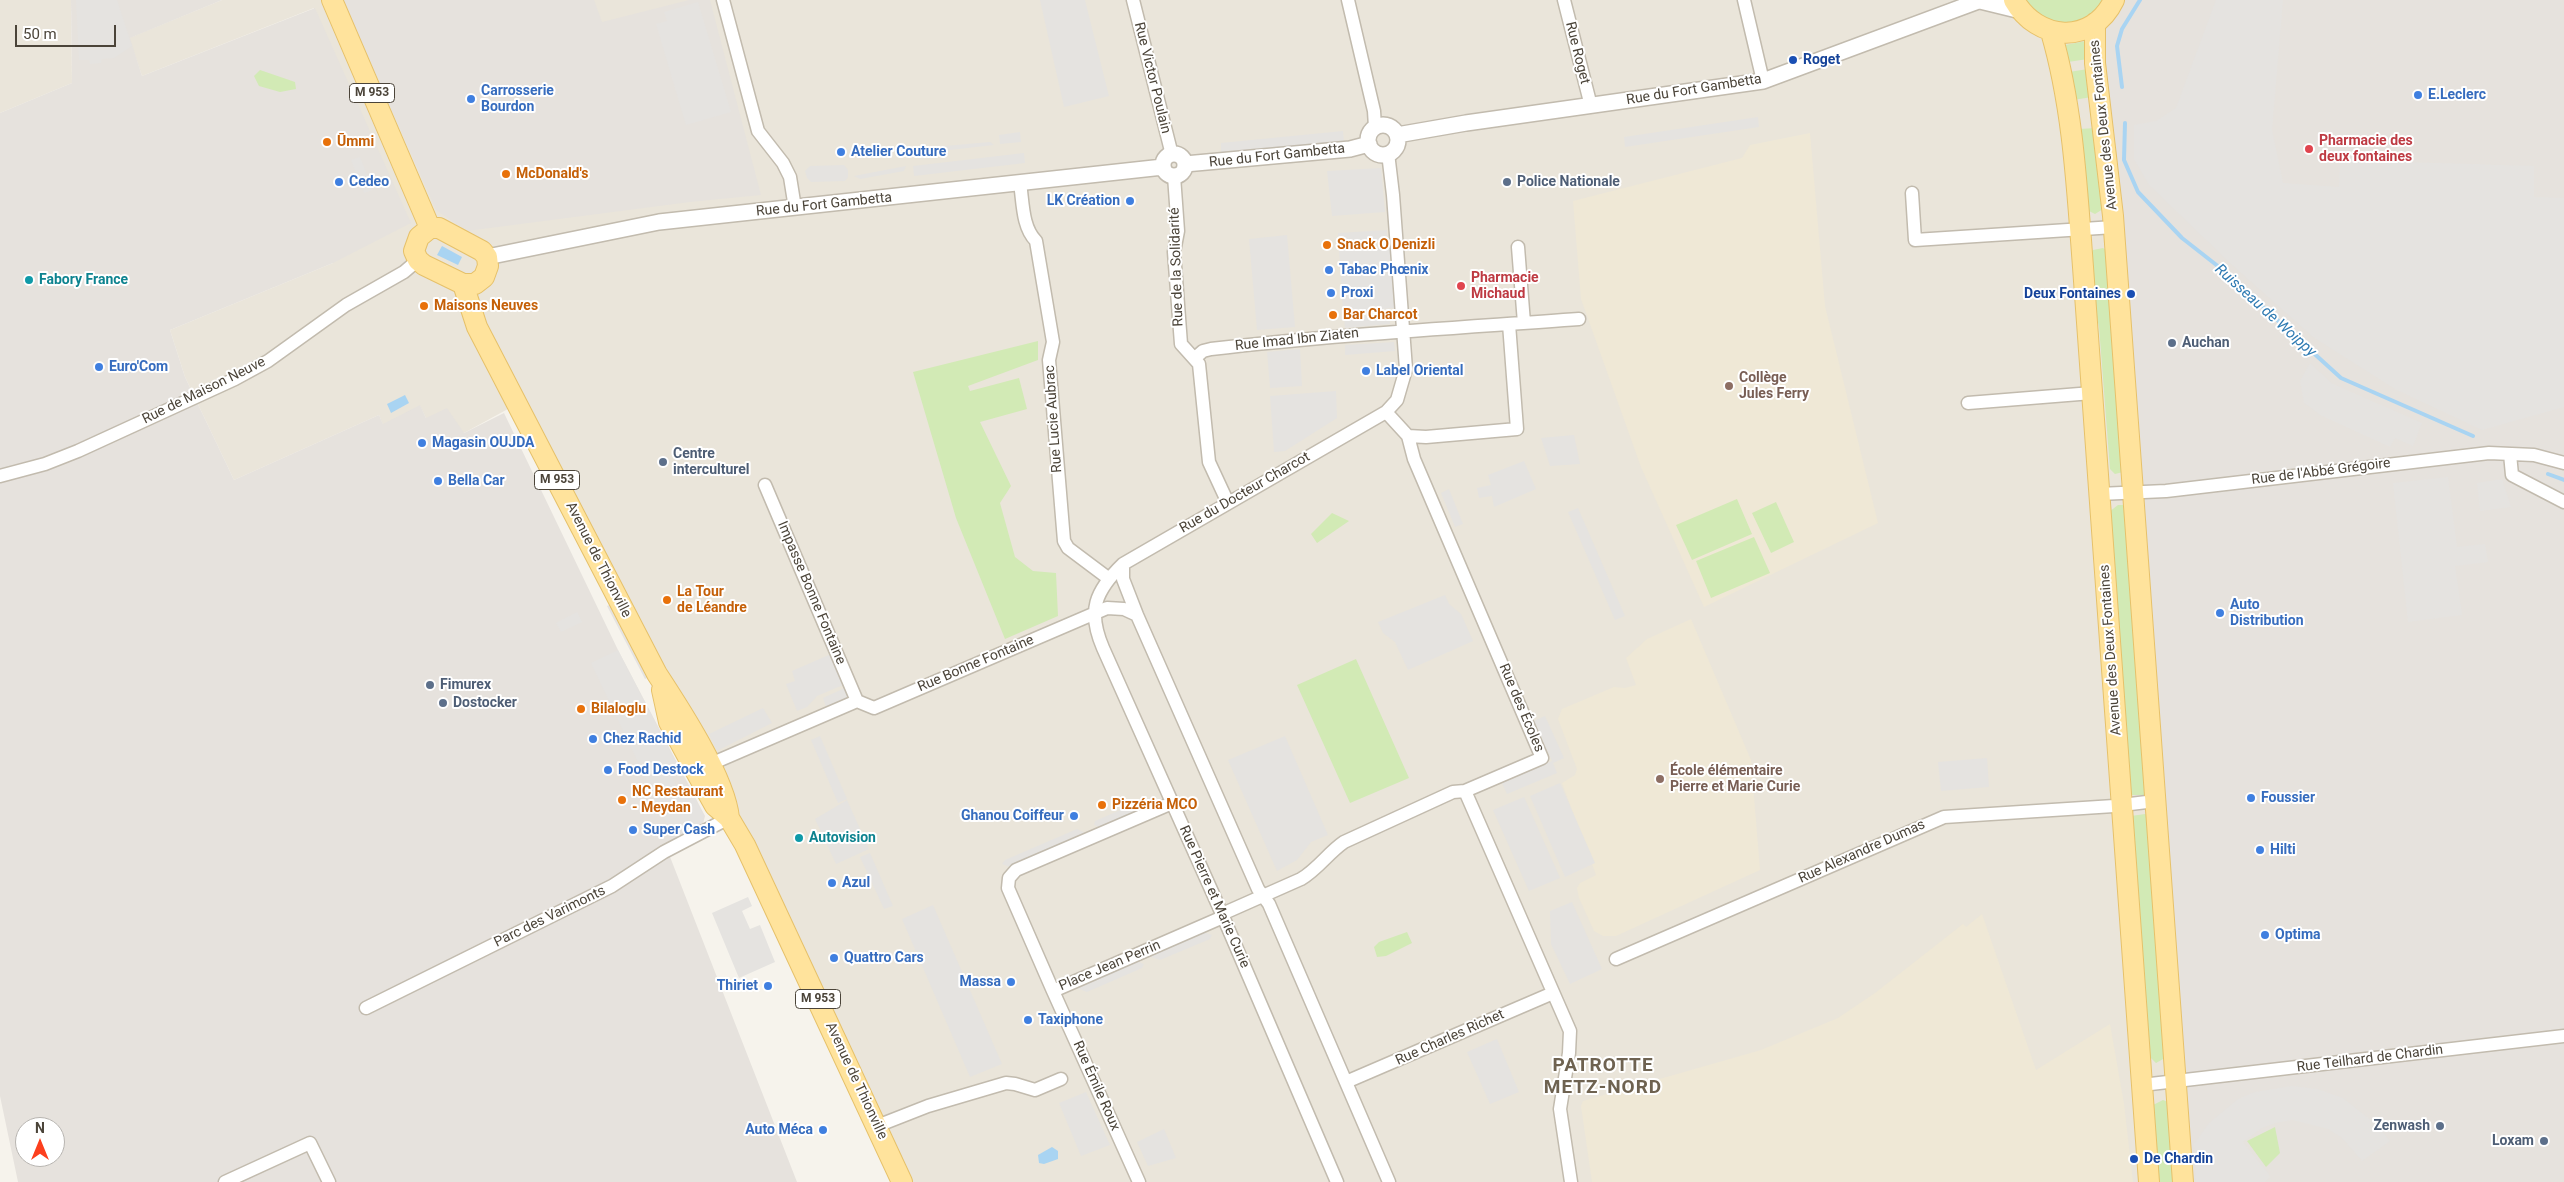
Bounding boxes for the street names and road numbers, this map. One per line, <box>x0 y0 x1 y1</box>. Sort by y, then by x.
street label: Rue Roget <box>1561 20 1593 86</box>
street label: Rue Victor Poulain <box>1130 21 1174 135</box>
street label: Avenue des Deux Fontaines <box>2087 39 2121 211</box>
street label: Rue du Fort Gambetta <box>1625 71 1763 109</box>
road number: M 953 <box>350 84 394 102</box>
street label: Rue du Fort Gambetta <box>1208 141 1346 171</box>
street label: Rue du Fort Gambetta <box>755 190 893 220</box>
street label: Rue de la Solidarité <box>1167 207 1187 327</box>
street label: Rue Imad Ibn Ziaten <box>1234 325 1360 355</box>
street label: Rue de Maison Neuve <box>140 354 268 428</box>
street label: Rue Lucie Aubrac <box>1042 365 1066 473</box>
street label: Rue du Docteur Charcot <box>1177 449 1313 537</box>
street label: Rue de l'Abbé Grégoire <box>2251 455 2391 489</box>
road number: M 953 <box>534 470 580 490</box>
street label: Avenue de Thionville <box>562 499 634 621</box>
street label: Impasse Bonne Fontaine <box>773 519 849 667</box>
street label: Avenue des Deux Fontaines <box>2097 564 2125 736</box>
street label: Rue Bonne Fontaine <box>915 632 1037 696</box>
street label: Rue des Écoles <box>1495 661 1547 755</box>
street label: Rue Alexandre Dumas <box>1796 816 1928 888</box>
street label: Rue Pierre et Marie Curie <box>1175 823 1253 971</box>
street label: Parc des Varimonts <box>492 883 608 951</box>
street label: Place Jean Perrin <box>1057 937 1163 995</box>
road number: M 953 <box>796 990 840 1009</box>
street label: Rue Charles Richet <box>1393 1007 1507 1069</box>
street label: Avenue de Thionville <box>821 1020 891 1142</box>
street label: Rue Émile Roux <box>1069 1039 1123 1133</box>
street label: Rue Teilhard de Chardin <box>2296 1042 2444 1076</box>

